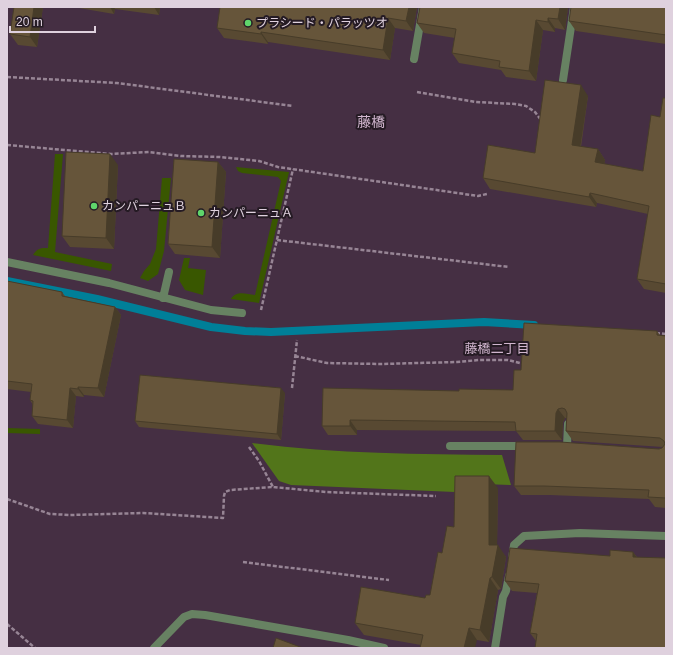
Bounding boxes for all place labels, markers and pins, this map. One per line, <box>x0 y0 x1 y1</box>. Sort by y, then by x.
place label: プラシード・パラッツオ <box>256 16 388 30</box>
marker: プラシード・パラッツオ <box>243 18 253 28</box>
place label: カンパーニュＢ <box>102 199 186 213</box>
marker: カンパーニュＢ <box>89 201 99 211</box>
place label: カンパーニュＡ <box>209 206 293 220</box>
marker: カンパーニュＡ <box>196 208 206 218</box>

